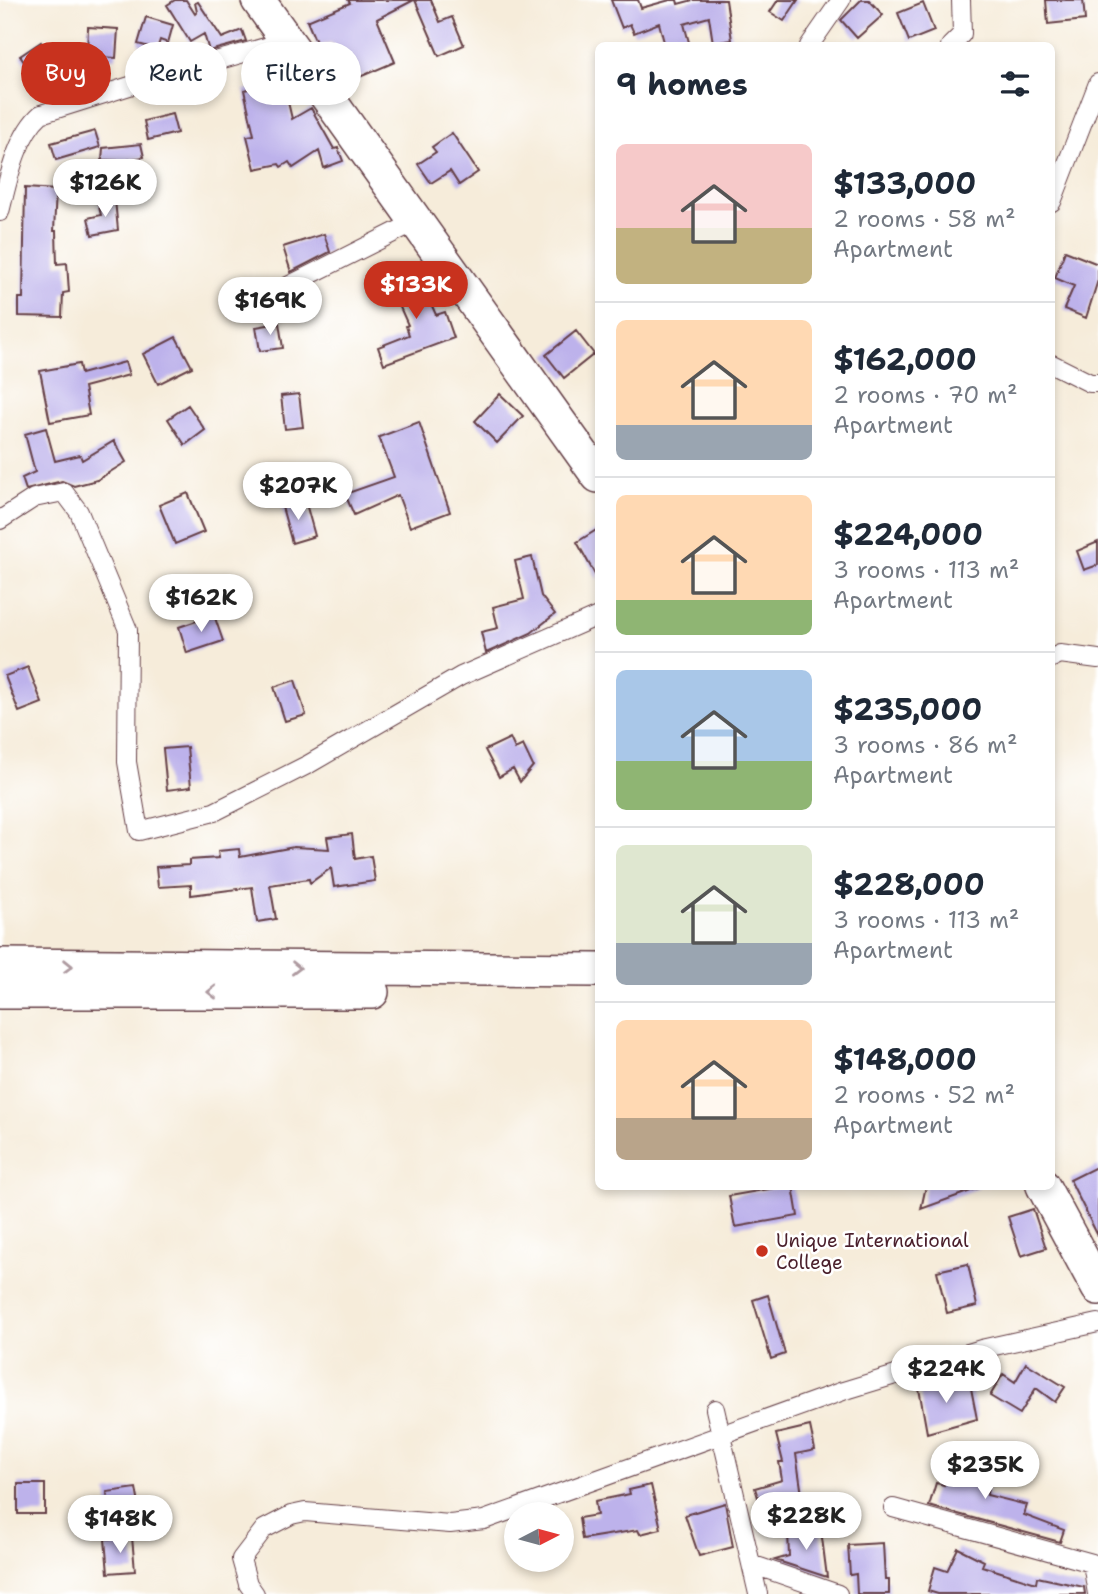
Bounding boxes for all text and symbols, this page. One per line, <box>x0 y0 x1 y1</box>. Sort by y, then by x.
chip: Buy <box>21 42 111 105</box>
chip: Rent <box>125 42 227 105</box>
chip: Filters <box>241 42 361 105</box>
text: 9 homes <box>616 64 748 105</box>
icon: filters <box>996 65 1034 103</box>
pin: $126K <box>56 160 154 219</box>
text: $133,000 <box>833 163 976 204</box>
text: $126K <box>69 167 141 197</box>
icon: home <box>672 172 756 256</box>
text: 2 rooms · 58 m² <box>833 204 1016 234</box>
text: Apartment <box>833 234 953 264</box>
pin: $133K <box>367 262 465 321</box>
text: $133K <box>380 269 452 299</box>
pin: $169K <box>221 278 319 337</box>
text: $169K <box>234 285 306 315</box>
text: $162,000 <box>833 339 977 380</box>
icon: home <box>672 348 756 432</box>
text: 2 rooms · 70 m² <box>833 380 1018 410</box>
text: Apartment <box>833 410 953 440</box>
pin: $207K <box>249 462 347 522</box>
text: $207K <box>259 470 337 500</box>
text: $224,000 <box>833 514 983 555</box>
icon: home <box>672 523 756 607</box>
text: 3 rooms · 113 m² <box>833 555 1019 585</box>
pin: $162K <box>152 574 250 634</box>
text: $162K <box>165 582 237 612</box>
text: Apartment <box>833 585 953 615</box>
text: $235,000 <box>833 689 982 730</box>
icon: home <box>672 698 756 782</box>
text: 3 rooms · 86 m² <box>833 730 1018 760</box>
text: Apartment <box>833 760 953 790</box>
text: $228,000 <box>833 864 985 905</box>
icon: home <box>672 873 756 957</box>
text: 3 rooms · 113 m² <box>833 905 1019 935</box>
text: Apartment <box>833 935 953 965</box>
one-way arrow <box>63 958 74 973</box>
one-way arrow <box>290 961 301 976</box>
one-way arrow <box>206 984 217 1000</box>
text: $148,000 <box>833 1039 977 1080</box>
icon: home <box>672 1048 756 1132</box>
text: 2 rooms · 52 m² <box>833 1080 1015 1110</box>
text: Apartment <box>833 1110 953 1140</box>
place label: Unique International College <box>776 1228 969 1275</box>
marker: Unique International College <box>754 1243 770 1259</box>
pin: $224K <box>897 1346 995 1405</box>
text: $224K <box>907 1353 985 1383</box>
pin: $235K <box>936 1442 1034 1501</box>
text: $235K <box>946 1449 1024 1479</box>
pin: $228K <box>757 1492 855 1552</box>
pin: $148K <box>71 1496 169 1555</box>
text: $228K <box>767 1500 845 1530</box>
north arrow <box>504 1502 574 1572</box>
map controls <box>504 1502 574 1572</box>
text: $148K <box>84 1503 156 1533</box>

